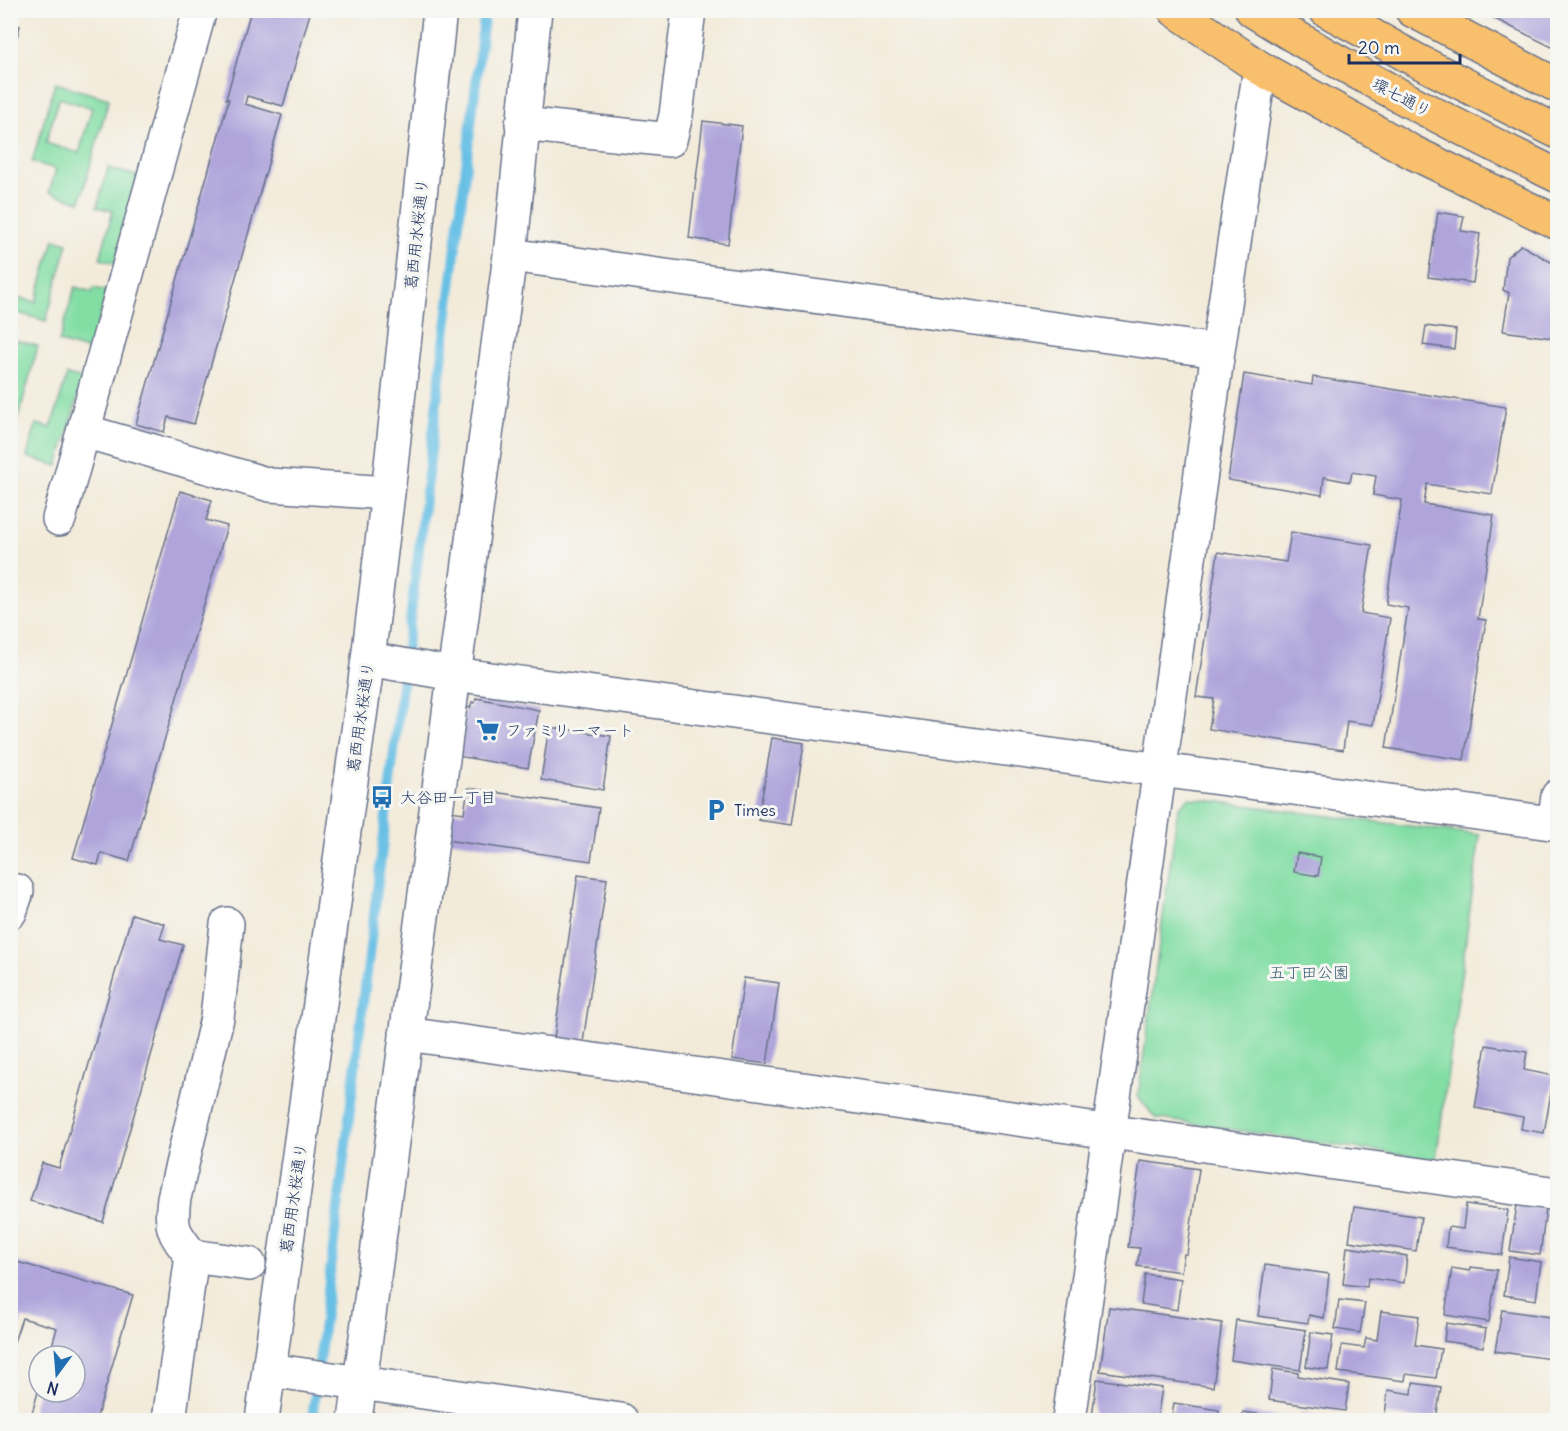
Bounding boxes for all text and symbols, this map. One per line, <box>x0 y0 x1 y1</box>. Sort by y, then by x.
scale bar <box>1349 27 1460 65</box>
text: 20 m <box>1358 36 1400 59</box>
street label: 環七通り <box>1369 73 1435 121</box>
street label: 葛西用水桜通り <box>400 177 432 291</box>
street label: 葛西用水桜通り <box>342 660 378 774</box>
supermarket icon: ファミリーマート <box>475 717 501 743</box>
place label: ファミリーマート <box>506 720 634 740</box>
bus stop icon: 大谷田一丁目 <box>369 784 395 810</box>
place label: 大谷田一丁目 <box>400 787 496 807</box>
parking icon: Times <box>703 797 729 823</box>
place label: Times <box>734 800 776 820</box>
park label: 五丁田公園 <box>1269 962 1349 982</box>
street label: 葛西用水桜通り <box>275 1141 311 1255</box>
north arrow <box>27 1344 87 1404</box>
text: N <box>45 1377 61 1400</box>

